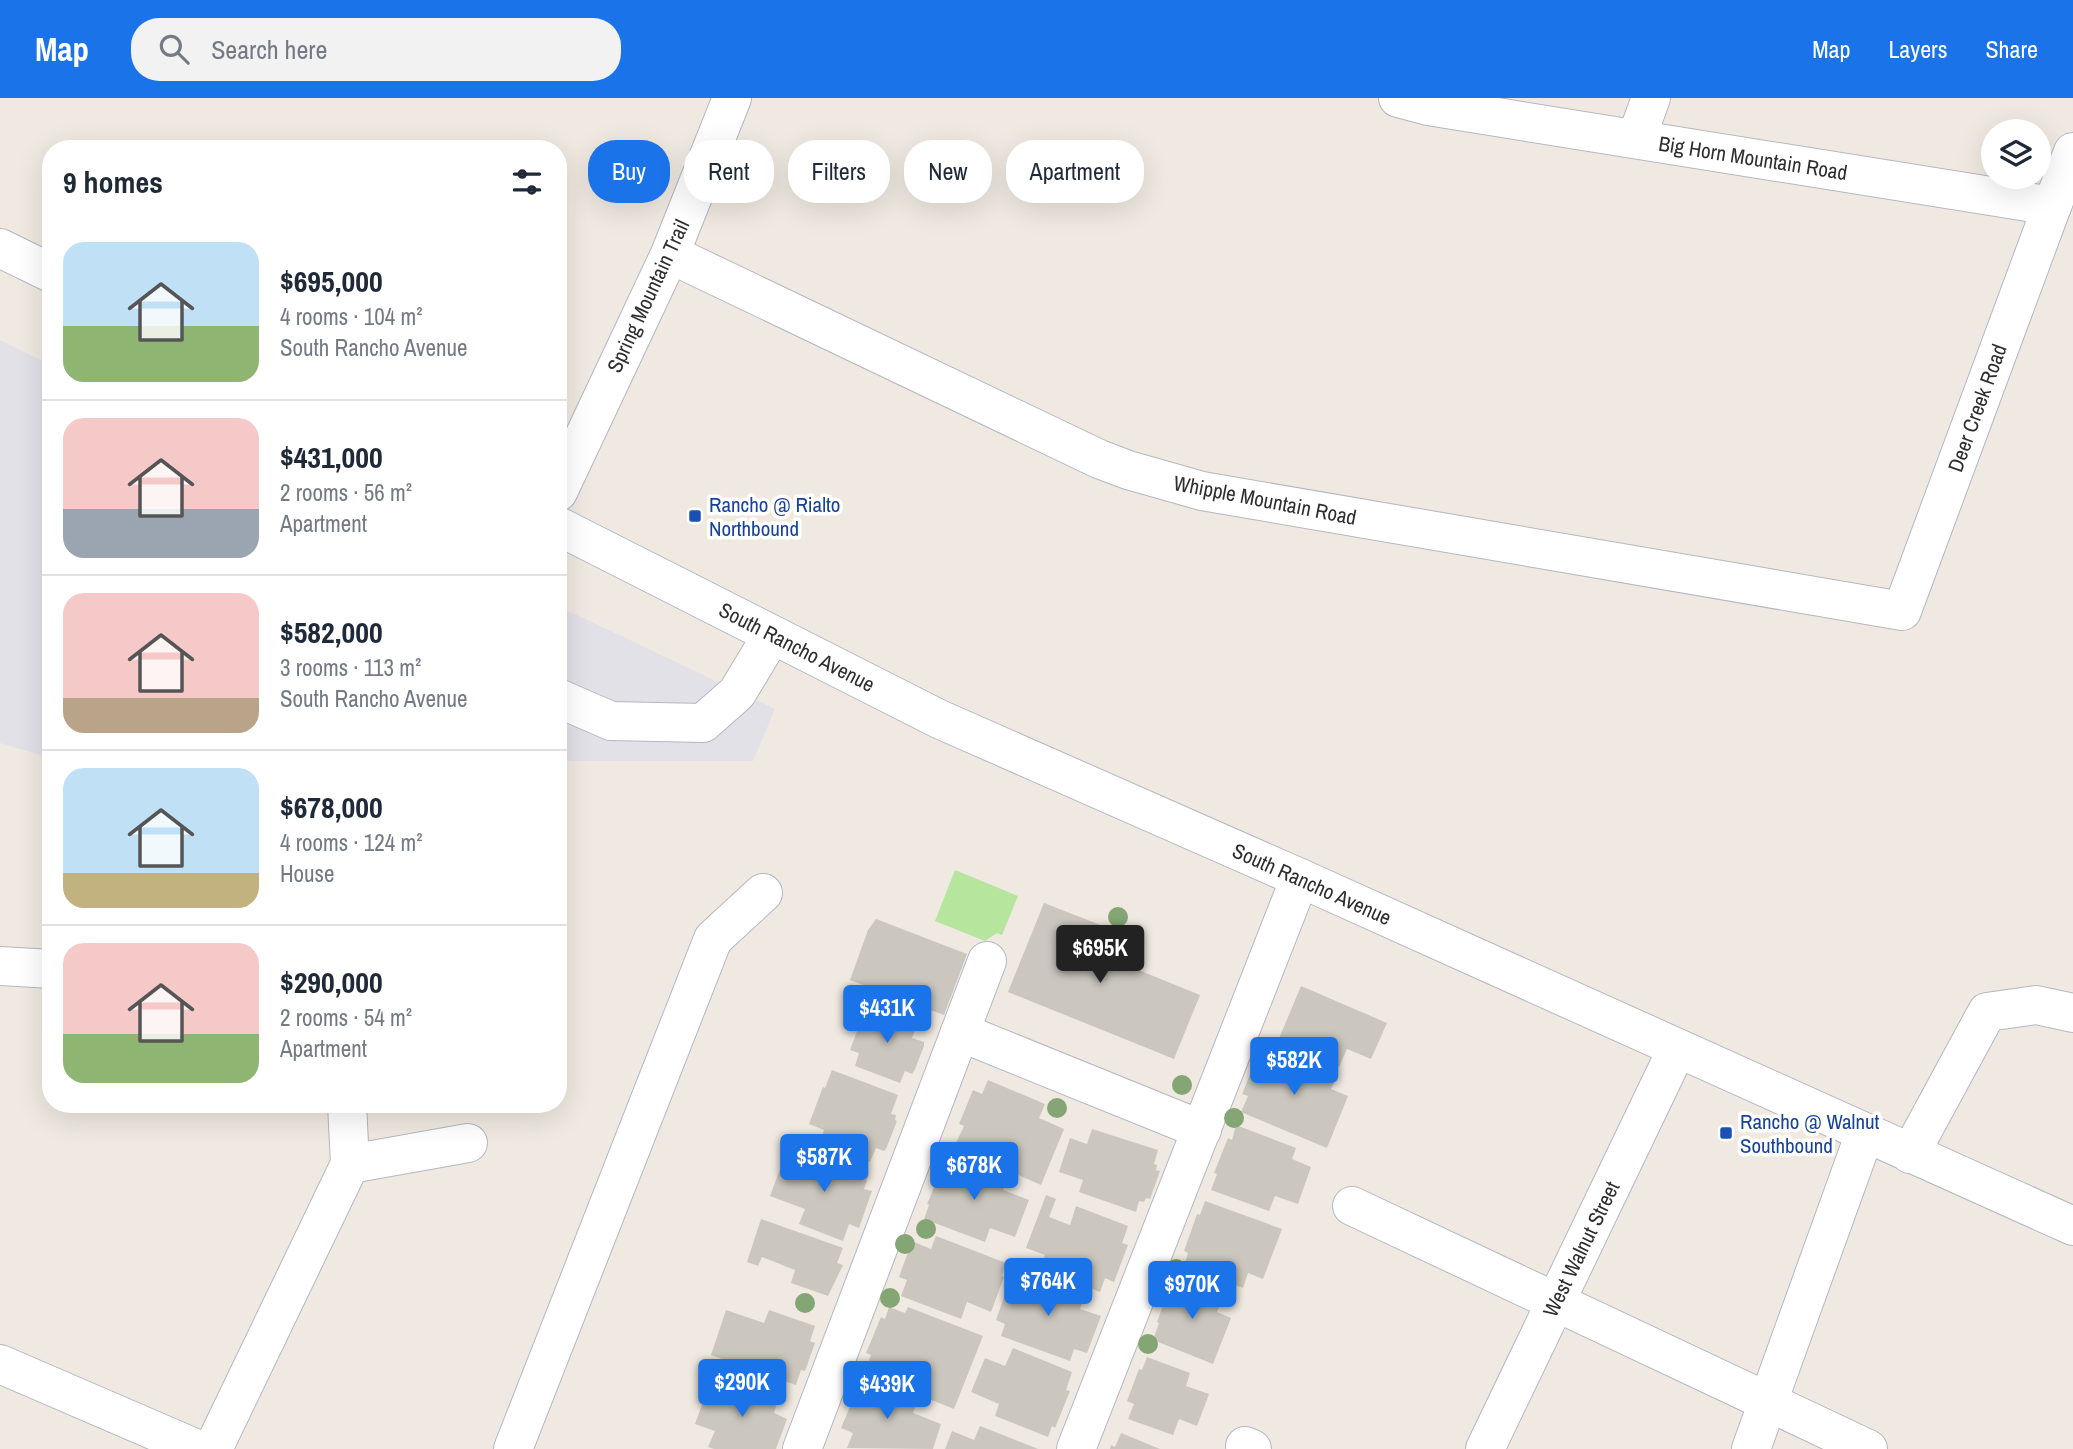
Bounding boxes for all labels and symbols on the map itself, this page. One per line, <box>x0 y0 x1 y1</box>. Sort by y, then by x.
street label: Big Horn Mountain Road <box>1657 129 1849 187</box>
street label: Spring Mountain Trail <box>600 215 696 377</box>
street label: Deer Creek Road <box>1940 340 2014 476</box>
street label: Whipple Mountain Road <box>1171 468 1359 532</box>
place label: Rancho @ Rialto Northbound <box>709 490 840 543</box>
marker: Rancho @ Rialto Northbound <box>687 508 703 524</box>
street label: South Rancho Avenue <box>714 595 880 699</box>
street label: South Rancho Avenue <box>1228 836 1396 932</box>
pin: $695K <box>1051 926 1149 985</box>
pin: $431K <box>838 986 936 1045</box>
pin: $582K <box>1245 1038 1343 1097</box>
place label: Rancho @ Walnut Southbound <box>1740 1107 1880 1160</box>
marker: Rancho @ Walnut Southbound <box>1718 1125 1734 1141</box>
pin: $587K <box>775 1134 873 1194</box>
pin: $678K <box>925 1142 1023 1202</box>
street label: West Walnut Street <box>1536 1176 1626 1322</box>
pin: $764K <box>999 1258 1097 1318</box>
pin: $970K <box>1143 1262 1241 1321</box>
pin: $290K <box>693 1360 791 1419</box>
pin: $439K <box>838 1362 936 1421</box>

